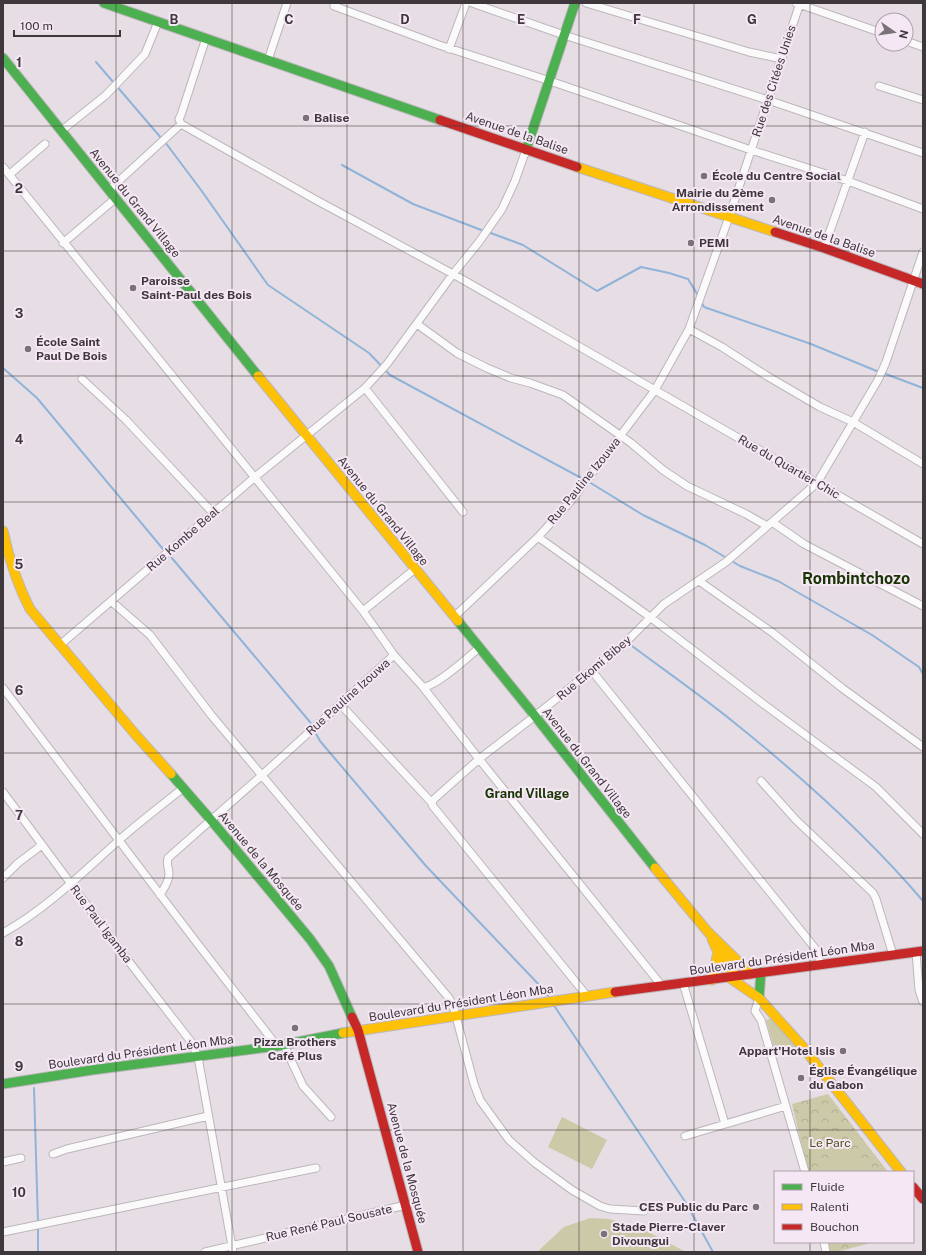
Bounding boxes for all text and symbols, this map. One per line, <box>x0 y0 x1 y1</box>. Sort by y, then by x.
scale bar <box>14 12 120 38</box>
text: B <box>170 12 179 27</box>
text: C <box>284 12 294 27</box>
text: D <box>400 12 410 27</box>
text: E <box>517 12 525 27</box>
text: F <box>633 12 641 27</box>
text: G <box>747 12 757 27</box>
north arrow <box>874 12 914 52</box>
text: 100 m <box>20 19 53 33</box>
street label: Rue des Citées Unies <box>749 23 799 139</box>
text: N <box>897 29 911 40</box>
text: 1 <box>16 55 22 70</box>
street label: Avenue de la Balise <box>464 109 570 157</box>
place label: Balise <box>314 111 349 125</box>
marker: Balise <box>301 113 311 123</box>
street label: Avenue du Grand Village <box>87 146 183 261</box>
place label: École du Centre Social <box>712 169 841 183</box>
marker: École du Centre Social <box>699 171 709 181</box>
text: 2 <box>15 181 23 196</box>
place label: Mairie du 2ème Arrondissement <box>672 186 764 214</box>
marker: Mairie du 2ème Arrondissement <box>767 195 777 205</box>
street label: Avenue de la Balise <box>771 212 877 260</box>
place label: PEMI <box>699 236 729 250</box>
marker: PEMI <box>686 238 696 248</box>
place label: Paroisse Saint-Paul des Bois <box>141 274 252 302</box>
marker: Paroisse Saint-Paul des Bois <box>128 283 138 293</box>
text: 3 <box>15 306 24 321</box>
place label: École Saint Paul De Bois <box>36 335 107 363</box>
marker: École Saint Paul De Bois <box>23 344 33 354</box>
text: 4 <box>15 432 24 447</box>
street label: Rue du Quartier Chic <box>736 432 842 502</box>
street label: Rue Pauline Izouwa <box>545 435 623 527</box>
street label: Avenue du Grand Village <box>335 454 431 569</box>
street label: Rue Kombe Beal <box>144 503 222 574</box>
text: 5 <box>15 557 24 572</box>
district label: Rombintchozo <box>802 569 910 588</box>
street label: Rue Ekomi Bibey <box>554 632 634 703</box>
street label: Rue Pauline Izouwa <box>303 656 393 738</box>
text: 6 <box>15 683 24 698</box>
street label: Avenue du Grand Village <box>539 705 635 821</box>
district label: Grand Village <box>485 786 569 801</box>
text: 7 <box>15 808 23 823</box>
street label: Avenue de la Mosquée <box>215 809 307 913</box>
street label: Rue Paul Igamba <box>67 882 135 966</box>
text: 8 <box>15 934 24 949</box>
street label: Boulevard du Président Léon Mba <box>689 938 875 978</box>
street label: Boulevard du Président Léon Mba <box>368 981 554 1025</box>
marker: Pizza Brothers Café Plus <box>290 1023 300 1033</box>
street label: Boulevard du Président Léon Mba <box>48 1032 234 1072</box>
place label: Pizza Brothers Café Plus <box>254 1035 336 1063</box>
place label: Appart'Hotel Isis <box>738 1044 835 1058</box>
marker: Appart'Hotel Isis <box>838 1046 848 1056</box>
text: 9 <box>15 1059 23 1074</box>
place label: Église Évangélique du Gabon <box>809 1064 917 1092</box>
marker: Église Évangélique du Gabon <box>796 1073 806 1083</box>
street label: Avenue de la Mosquée <box>384 1101 430 1225</box>
park label: Le Parc <box>809 1136 851 1150</box>
legend <box>774 1171 914 1243</box>
text: Fluide <box>810 1180 845 1194</box>
text: 10 <box>12 1185 26 1200</box>
place label: CES Public du Parc <box>639 1200 748 1214</box>
text: Ralenti <box>810 1200 849 1214</box>
street label: Rue René Paul Sousate <box>264 1202 394 1244</box>
marker: CES Public du Parc <box>751 1202 761 1212</box>
place label: Stade Pierre-Claver Divoungui <box>612 1220 725 1248</box>
text: Bouchon <box>810 1220 859 1234</box>
marker: Stade Pierre-Claver Divoungui <box>599 1229 609 1239</box>

